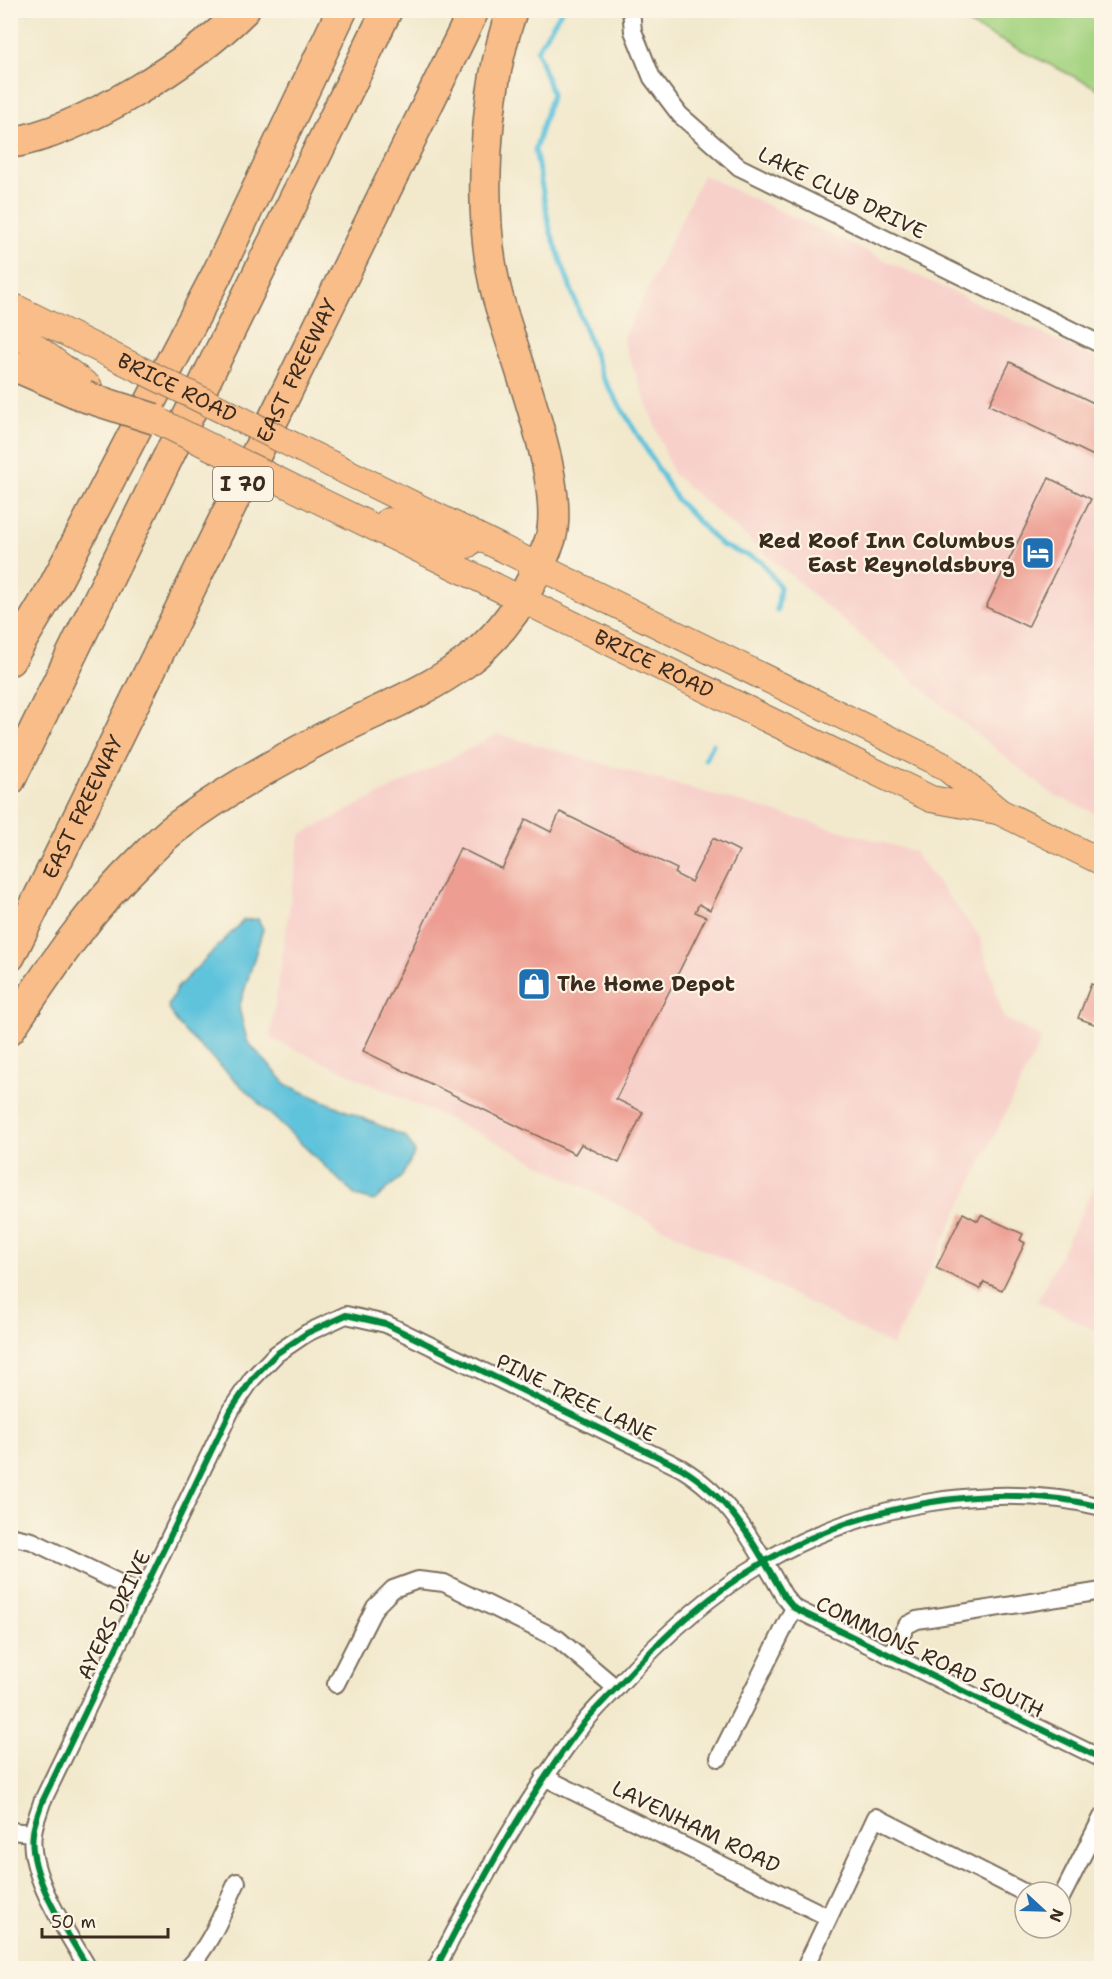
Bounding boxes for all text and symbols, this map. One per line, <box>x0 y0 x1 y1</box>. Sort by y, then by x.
street label: LAKE CLUB DRIVE <box>753 140 931 246</box>
street label: EAST FREEWAY <box>250 294 344 447</box>
street label: BRICE ROAD <box>113 346 242 429</box>
road number: I 70 <box>213 467 273 501</box>
place label: Red Roof Inn Columbus East Reynoldsburg <box>759 527 1015 579</box>
hotel icon: Red Roof Inn Columbus East Reynoldsburg <box>1020 535 1056 571</box>
street label: BRICE ROAD <box>589 623 718 705</box>
street label: EAST FREEWAY <box>36 730 130 884</box>
shop icon: The Home Depot <box>516 966 552 1002</box>
place label: The Home Depot <box>557 970 735 998</box>
street label: PINE TREE LANE <box>492 1347 660 1449</box>
street label: AYERS DRIVE <box>71 1546 157 1684</box>
street label: COMMONS ROAD SOUTH <box>811 1589 1049 1725</box>
street label: LAVENHAM ROAD <box>607 1774 785 1880</box>
north arrow <box>1013 1880 1073 1940</box>
scale bar <box>42 1901 168 1939</box>
text: N <box>1044 1906 1069 1925</box>
text: 50 m <box>51 1910 96 1934</box>

